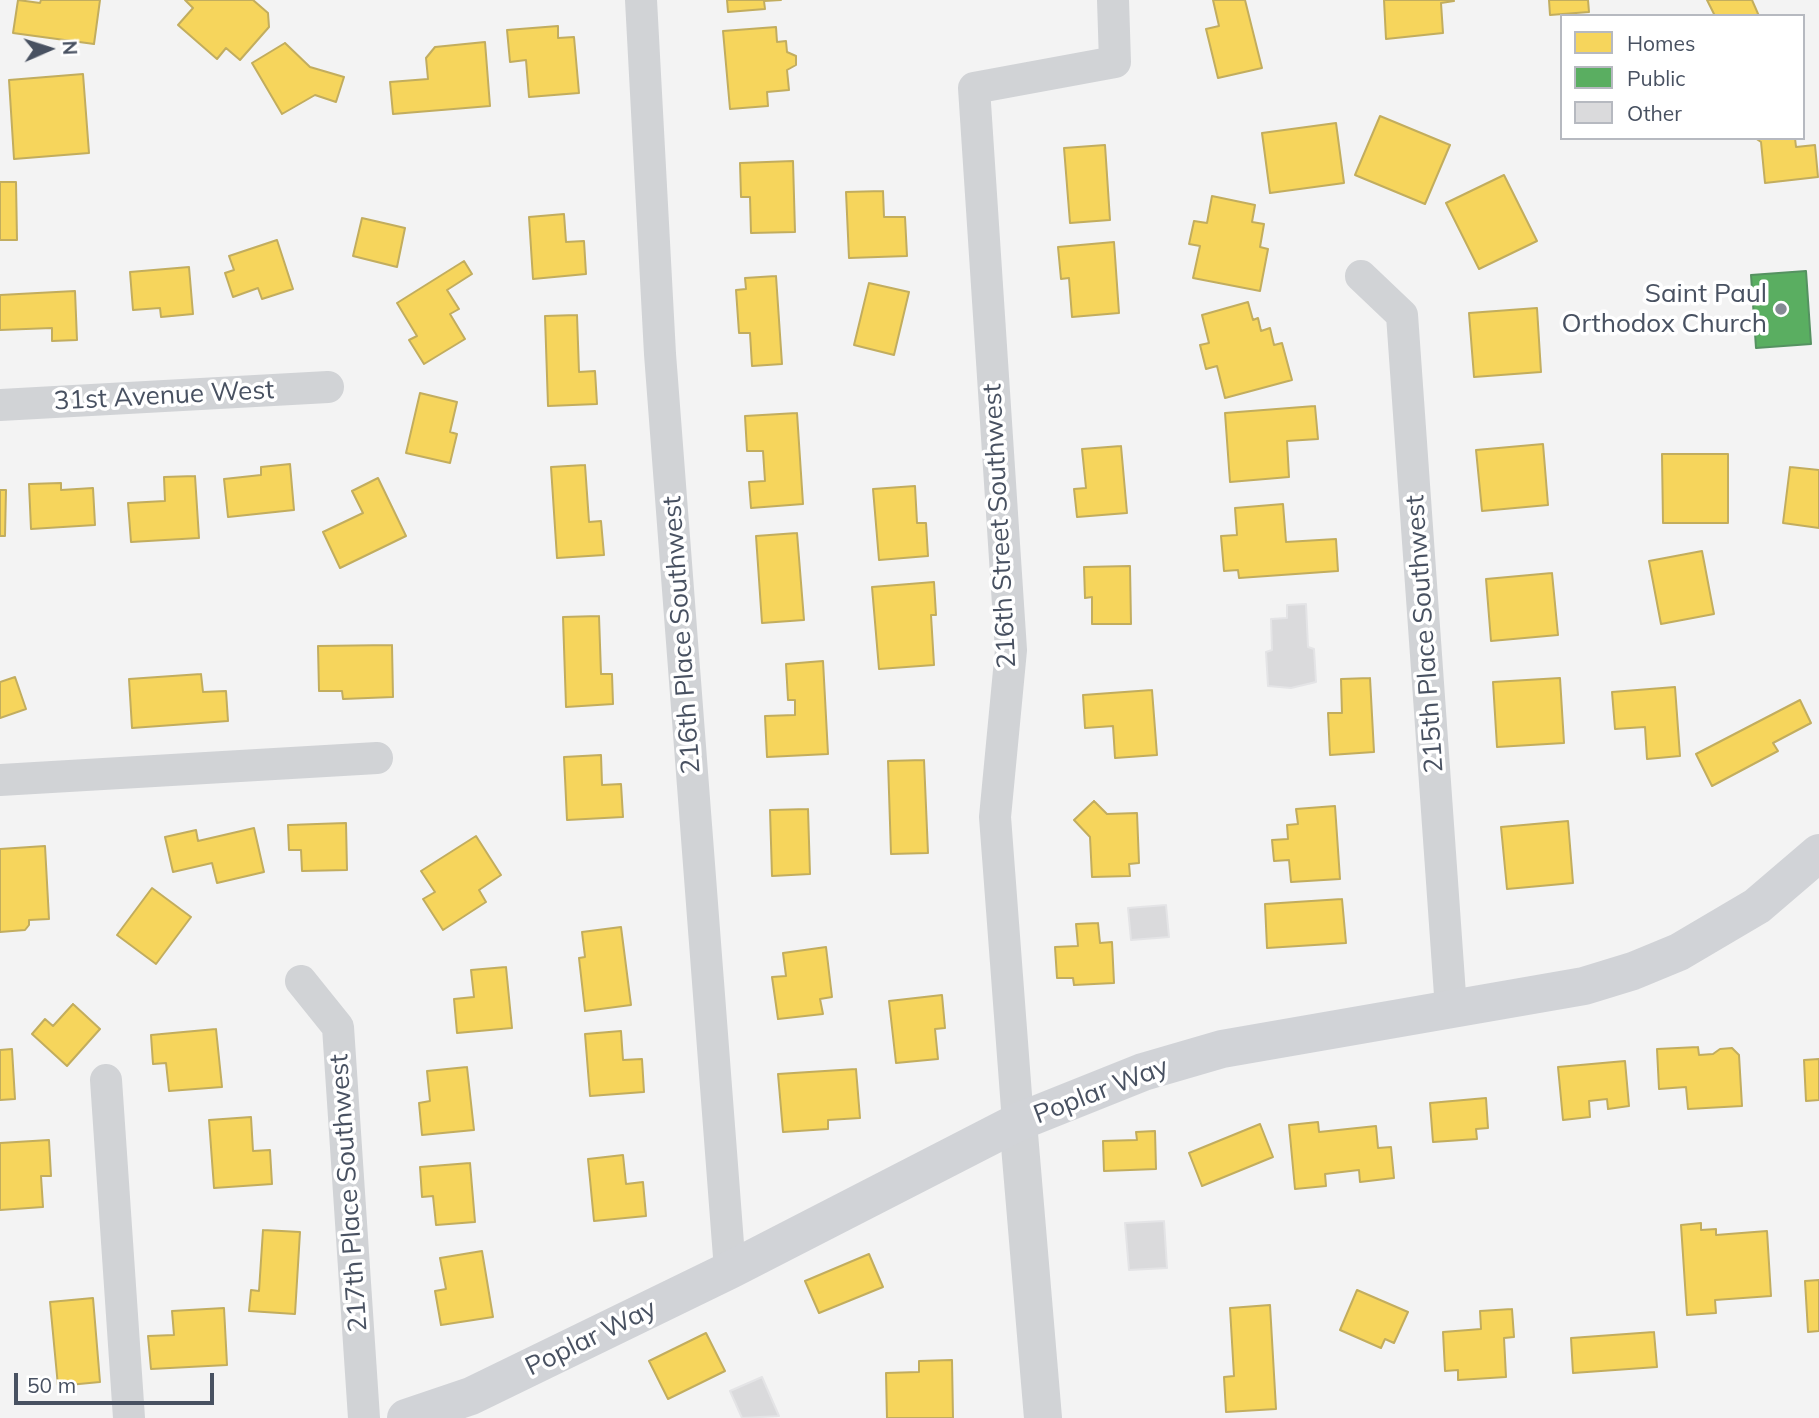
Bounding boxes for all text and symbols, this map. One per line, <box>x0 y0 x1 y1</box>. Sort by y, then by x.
north arrow <box>14 14 84 84</box>
legend <box>1560 14 1805 140</box>
text: Homes <box>1627 30 1695 56</box>
text: N <box>58 40 82 56</box>
text: Public <box>1627 65 1686 91</box>
text: Other <box>1627 100 1682 126</box>
place label: Saint Paul Orthodox Church <box>1561 278 1767 340</box>
marker: Saint Paul Orthodox Church <box>1773 301 1789 317</box>
street label: 31st Avenue West <box>53 375 275 417</box>
street label: 216th Street Southwest <box>977 383 1023 669</box>
street label: 215th Place Southwest <box>1400 494 1450 774</box>
street label: 216th Place Southwest <box>657 495 707 775</box>
street label: Poplar Way <box>1029 1051 1173 1131</box>
street label: 217th Place Southwest <box>324 1053 374 1333</box>
street label: Poplar Way <box>521 1293 661 1383</box>
scale bar <box>18 1358 217 1402</box>
text: 50 m <box>27 1372 76 1398</box>

